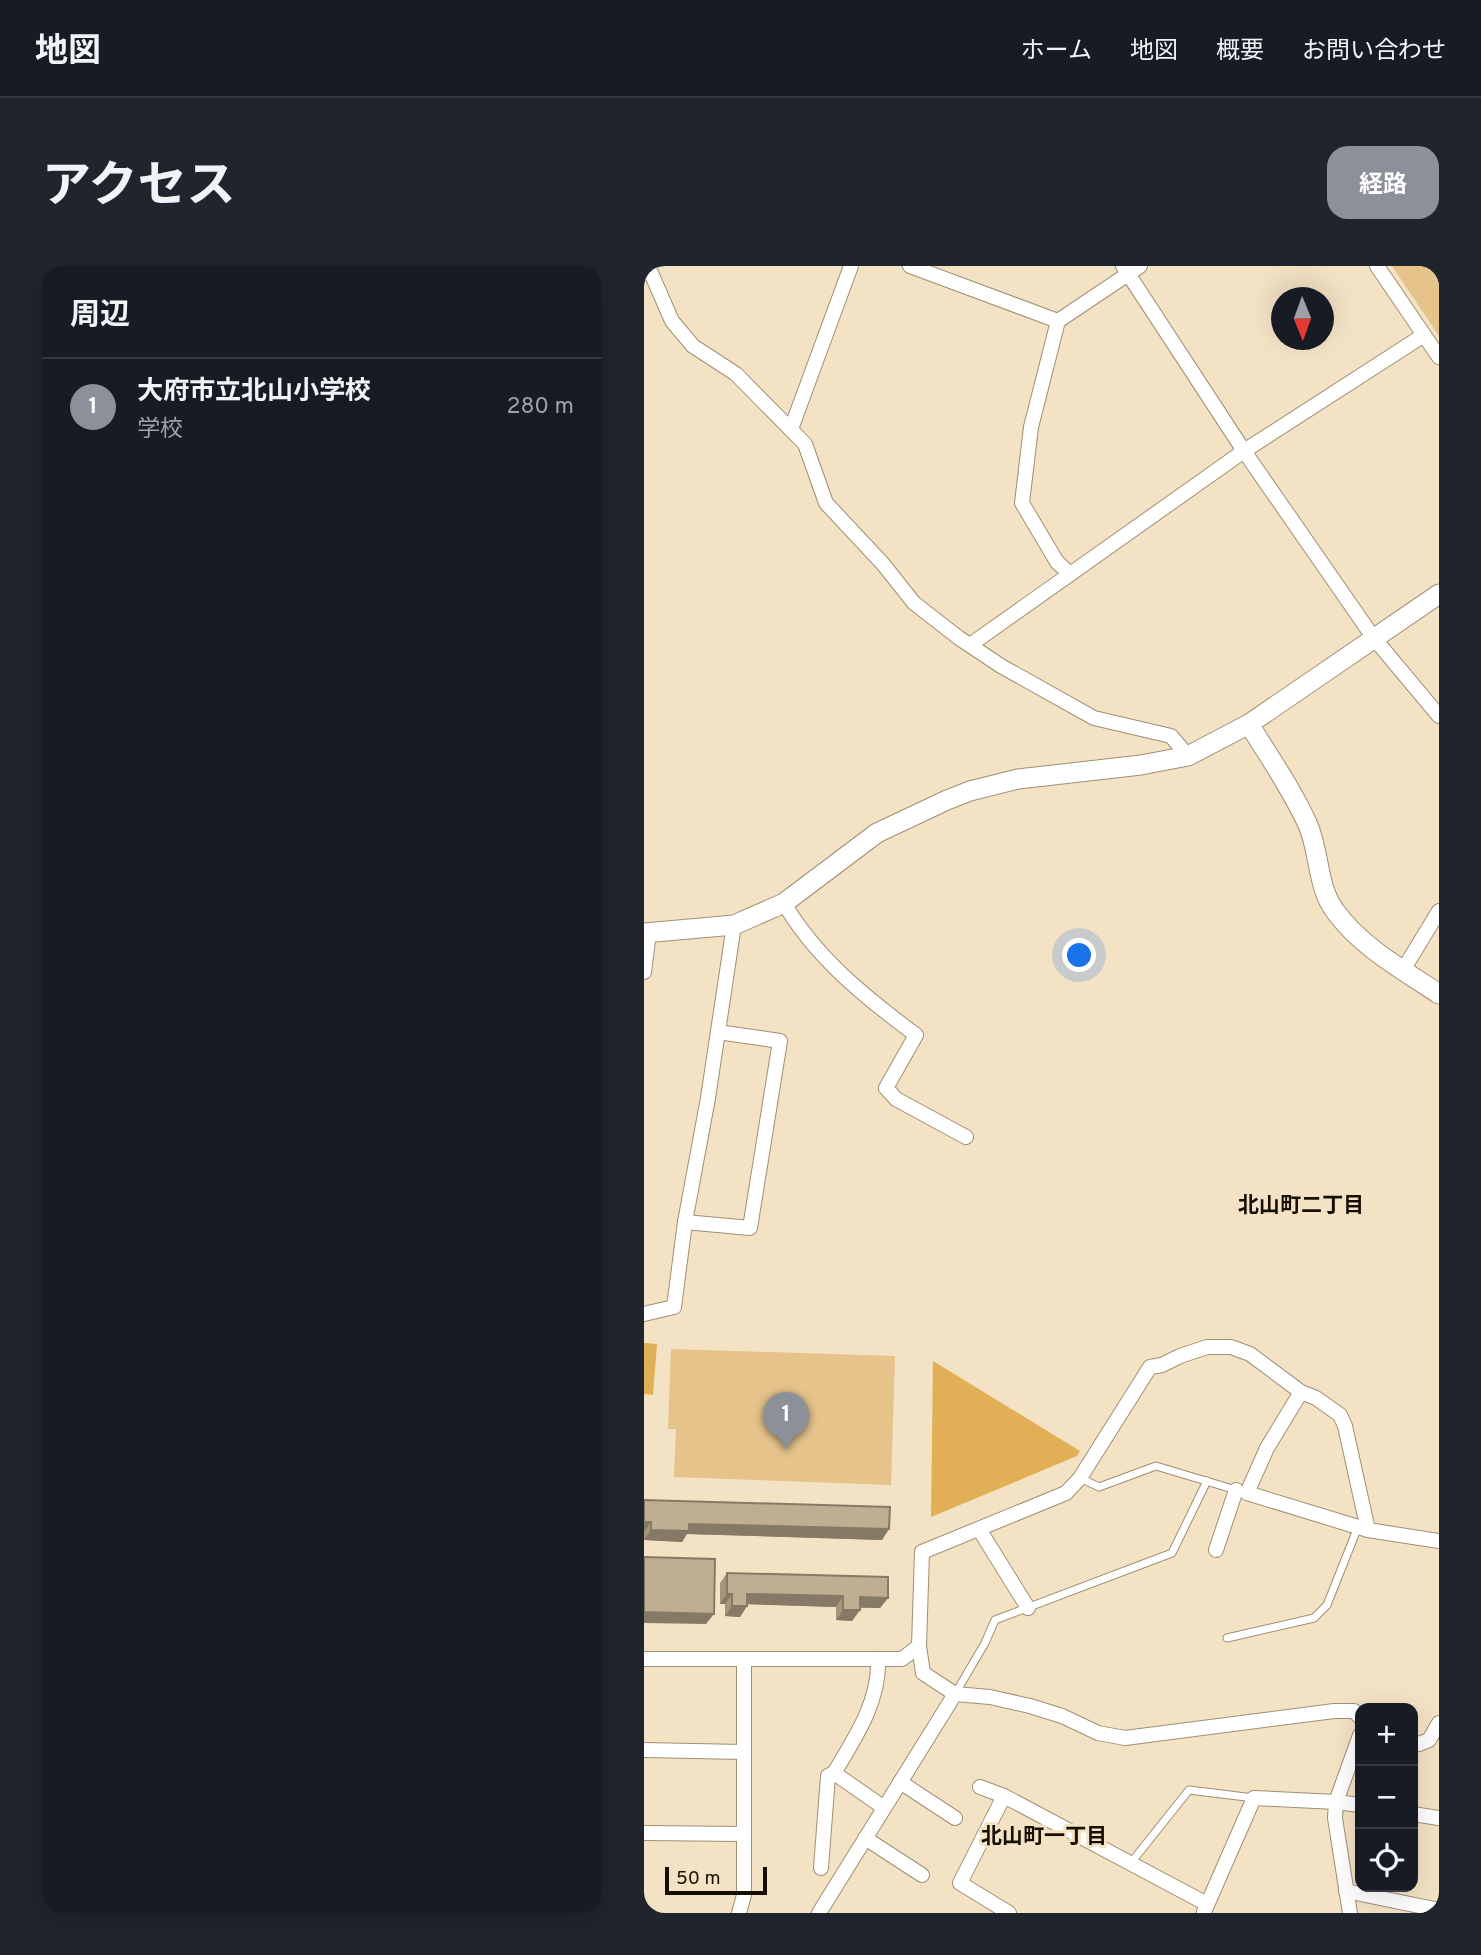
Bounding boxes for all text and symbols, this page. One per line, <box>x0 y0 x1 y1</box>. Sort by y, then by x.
text: 地図 <box>35 32 101 74</box>
text: ホーム <box>1021 37 1092 67</box>
text: 地図 <box>1130 37 1178 67</box>
text: 概要 <box>1216 37 1264 67</box>
text: お問い合わせ <box>1302 37 1446 67</box>
button: 経路 <box>1327 146 1439 219</box>
text: アクセス <box>42 158 236 220</box>
north arrow <box>1271 287 1334 350</box>
text: 周辺 <box>70 298 130 335</box>
text: 大府市立北山小学校 <box>137 376 371 409</box>
text: 1 <box>88 393 98 422</box>
text: 280 m <box>506 393 574 422</box>
text: 学校 <box>137 416 183 445</box>
your location <box>1062 938 1096 972</box>
district label: 北山町二丁目 <box>1238 1193 1364 1220</box>
pin: 1 <box>763 1392 809 1450</box>
map controls <box>1355 1703 1418 1892</box>
button: + <box>1355 1703 1418 1766</box>
button: − <box>1355 1766 1418 1829</box>
district label: 北山町一丁目 <box>981 1824 1107 1851</box>
button: locate <box>1355 1829 1418 1892</box>
scale bar <box>665 1864 766 1896</box>
text: 50 m <box>676 1867 721 1891</box>

